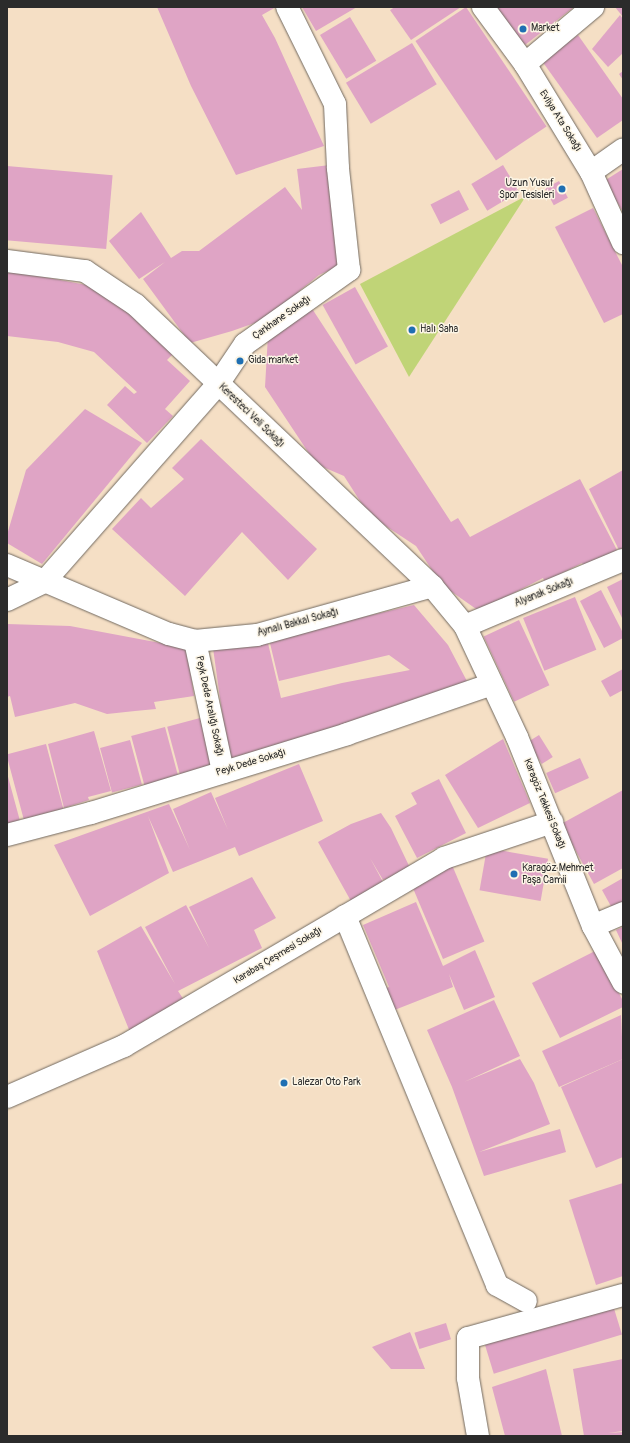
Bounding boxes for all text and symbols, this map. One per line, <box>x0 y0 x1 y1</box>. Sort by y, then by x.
place label: Market <box>531 23 560 35</box>
marker: Market <box>518 24 528 34</box>
street label: Evliya Ata Sokağı <box>536 88 584 154</box>
place label: Uzun Yusuf Spor Tesisleri <box>499 177 554 200</box>
marker: Uzun Yusuf Spor Tesisleri <box>557 184 567 194</box>
street label: Çarkhane Sokağı <box>251 293 313 343</box>
place label: Halı Saha <box>420 324 458 336</box>
marker: Halı Saha <box>407 325 417 335</box>
place label: Gida market <box>248 355 298 367</box>
marker: Gida market <box>235 356 245 366</box>
street label: Keresteci Veli Sokağı <box>216 381 286 451</box>
street label: Alyanak Sokağı <box>513 576 575 610</box>
street label: Aynalı Bakkal Sokağı <box>256 606 340 640</box>
street label: Peyk Dede Aralığı Sokağı <box>193 655 225 757</box>
street label: Peyk Dede Sokağı <box>215 747 287 779</box>
street label: Karagöz Tekkesi Sokağı <box>520 757 568 851</box>
place label: Karagöz Mehmet Paşa Camii <box>522 862 593 886</box>
marker: Karagöz Mehmet Paşa Camii <box>509 869 519 879</box>
street label: Karabaş Çeşmesi Sokağı <box>232 925 324 987</box>
place label: Lalezar Oto Park <box>292 1077 361 1089</box>
marker: Lalezar Oto Park <box>279 1078 289 1088</box>

